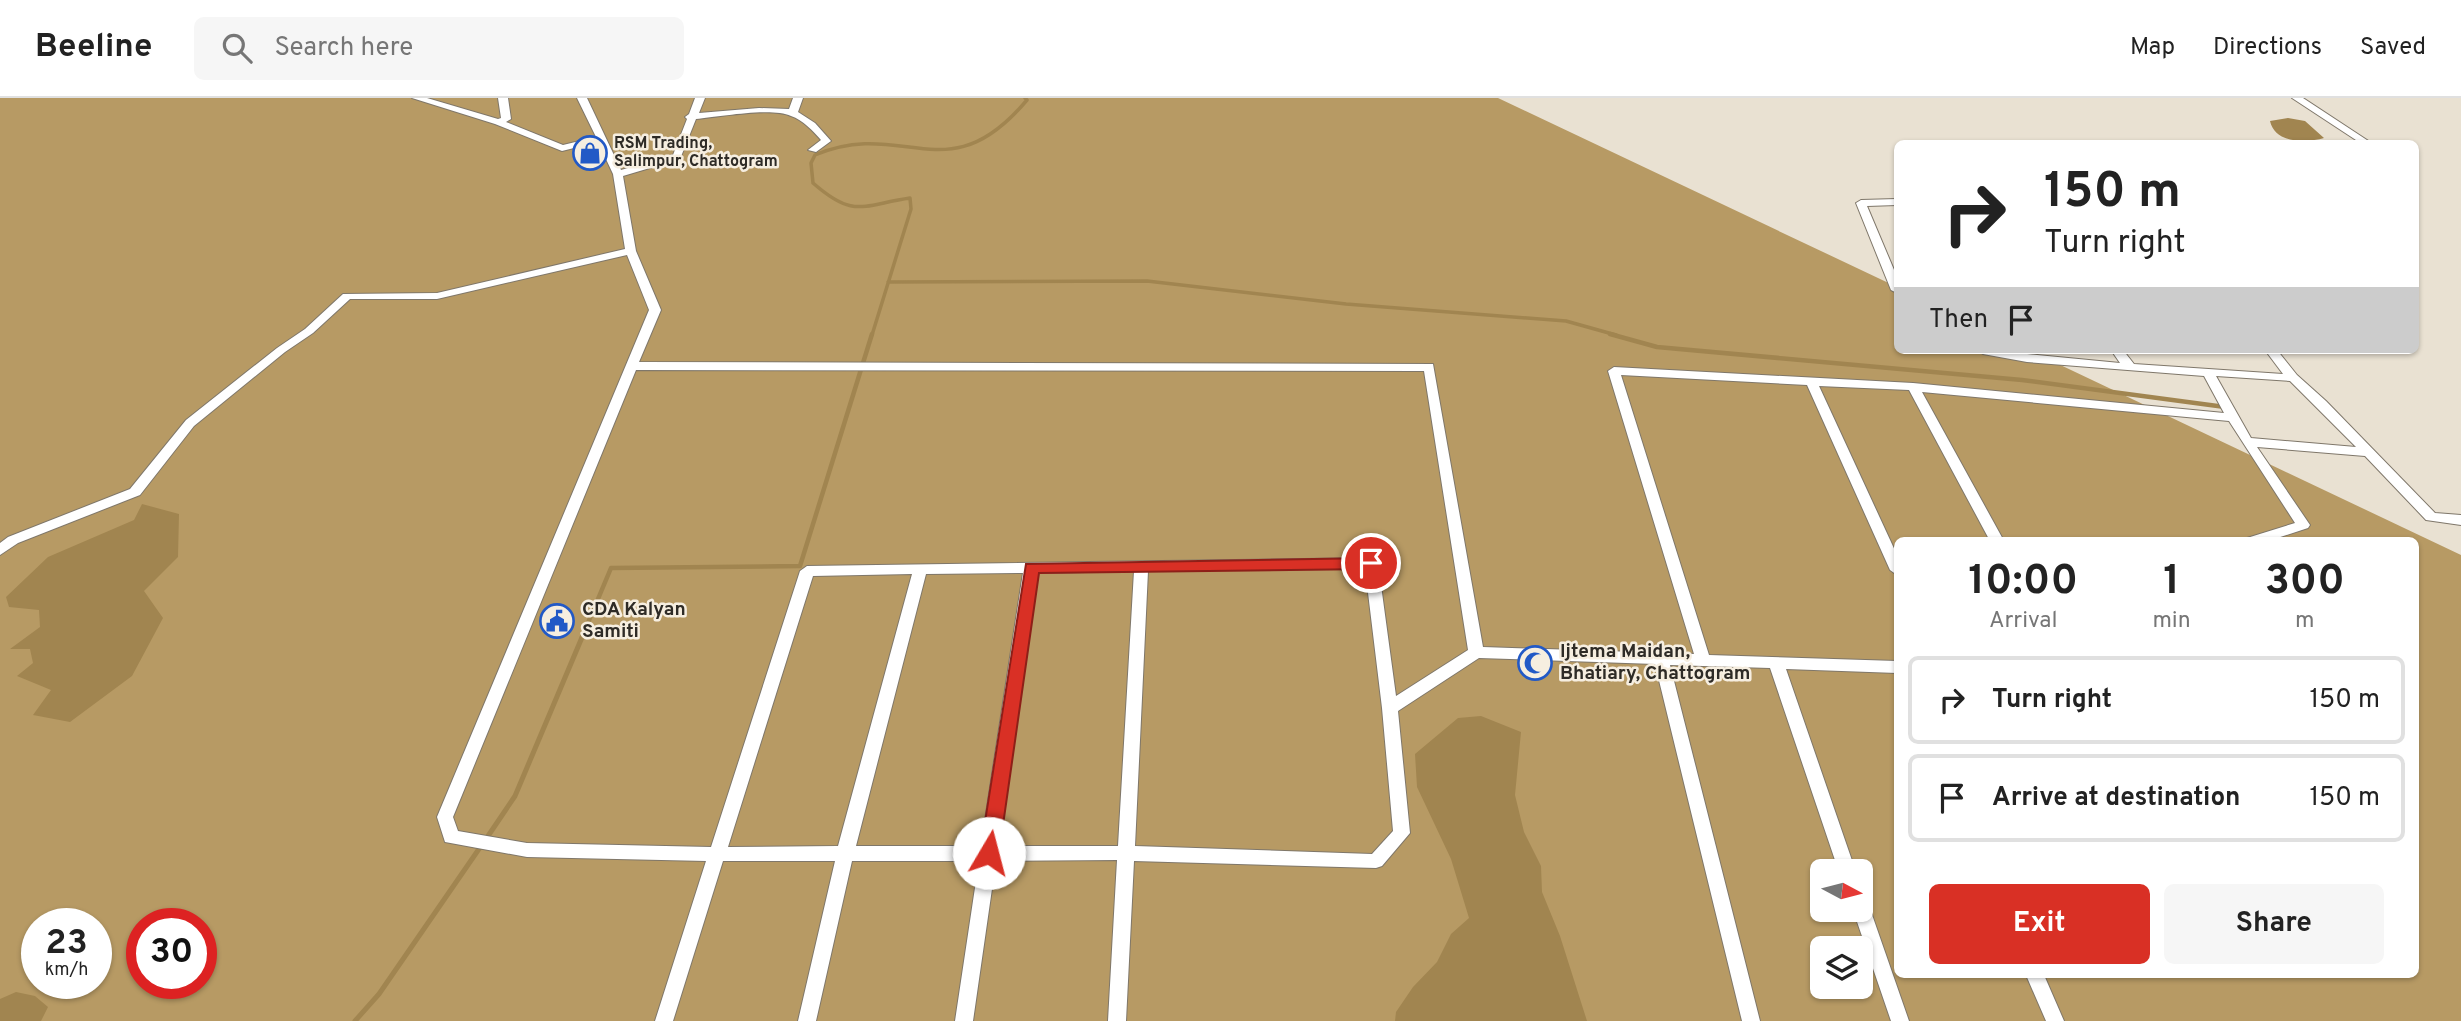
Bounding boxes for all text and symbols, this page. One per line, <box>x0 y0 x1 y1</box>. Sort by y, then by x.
search box <box>194 17 684 80</box>
text: Beeline <box>35 27 152 69</box>
icon: search <box>218 29 256 67</box>
text: Search here <box>274 32 413 65</box>
text: Map <box>2130 33 2175 63</box>
text: Directions <box>2213 33 2322 63</box>
text: Saved <box>2360 33 2426 63</box>
shop icon: RSM Trading, Salimpur, Chattogram <box>571 134 609 172</box>
place label: RSM Trading, Salimpur, Chattogram <box>614 134 778 172</box>
text: 150 m <box>2044 163 2181 225</box>
icon: right <box>1929 168 2020 259</box>
text: Turn right <box>2044 224 2186 264</box>
icon: arrive <box>2002 301 2040 339</box>
text: Then <box>1929 304 1988 337</box>
pin <box>1341 533 1401 593</box>
icon: arrive <box>1352 544 1390 582</box>
text: 10:00 <box>1968 556 2078 609</box>
text: 1 <box>2163 556 2180 609</box>
text: 300 <box>2265 556 2345 609</box>
place label: CDA Kalyan Samiti <box>582 598 686 644</box>
public building icon: CDA Kalyan Samiti <box>538 602 576 640</box>
text: Arrival <box>1989 607 2057 636</box>
text: min <box>2152 607 2191 636</box>
text: m <box>2295 607 2315 636</box>
place label: Ijtema Maidan, Bhatiary, Chattogram <box>1560 640 1751 686</box>
mosque icon: Ijtema Maidan, Bhatiary, Chattogram <box>1516 644 1554 682</box>
icon: right <box>1933 681 1971 719</box>
text: Turn right <box>1992 684 2112 717</box>
text: 150 m <box>2309 684 2380 717</box>
icon: arrive <box>1933 779 1971 817</box>
text: Arrive at destination <box>1992 782 2240 815</box>
text: 150 m <box>2309 782 2380 815</box>
position arrow <box>952 816 1026 890</box>
north arrow <box>1810 859 1872 922</box>
map controls <box>1810 859 1873 999</box>
button: Exit <box>1929 884 2150 964</box>
button: Share <box>2164 884 2384 964</box>
speed limit sign: 30 <box>126 908 217 999</box>
text: 23 <box>45 922 88 966</box>
button: layers <box>1810 936 1873 999</box>
text: km/h <box>45 959 88 982</box>

